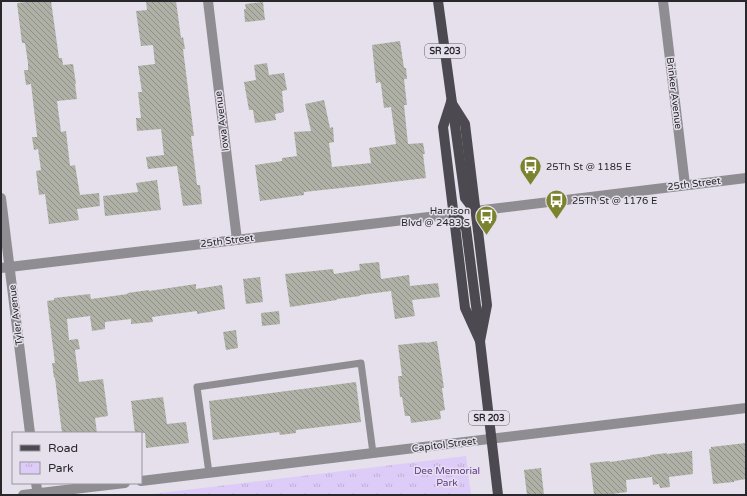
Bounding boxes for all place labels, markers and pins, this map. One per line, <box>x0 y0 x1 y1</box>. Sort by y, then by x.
bus stop icon: 25Th St @ 1185 E <box>518 154 544 187</box>
place label: 25Th St @ 1185 E <box>546 161 631 173</box>
bus stop icon: 25Th St @ 1176 E <box>543 188 569 221</box>
place label: 25Th St @ 1176 E <box>572 195 657 207</box>
bus stop icon: Harrison Blvd @ 2483 S <box>473 204 499 237</box>
place label: Harrison Blvd @ 2483 S <box>401 205 470 229</box>

